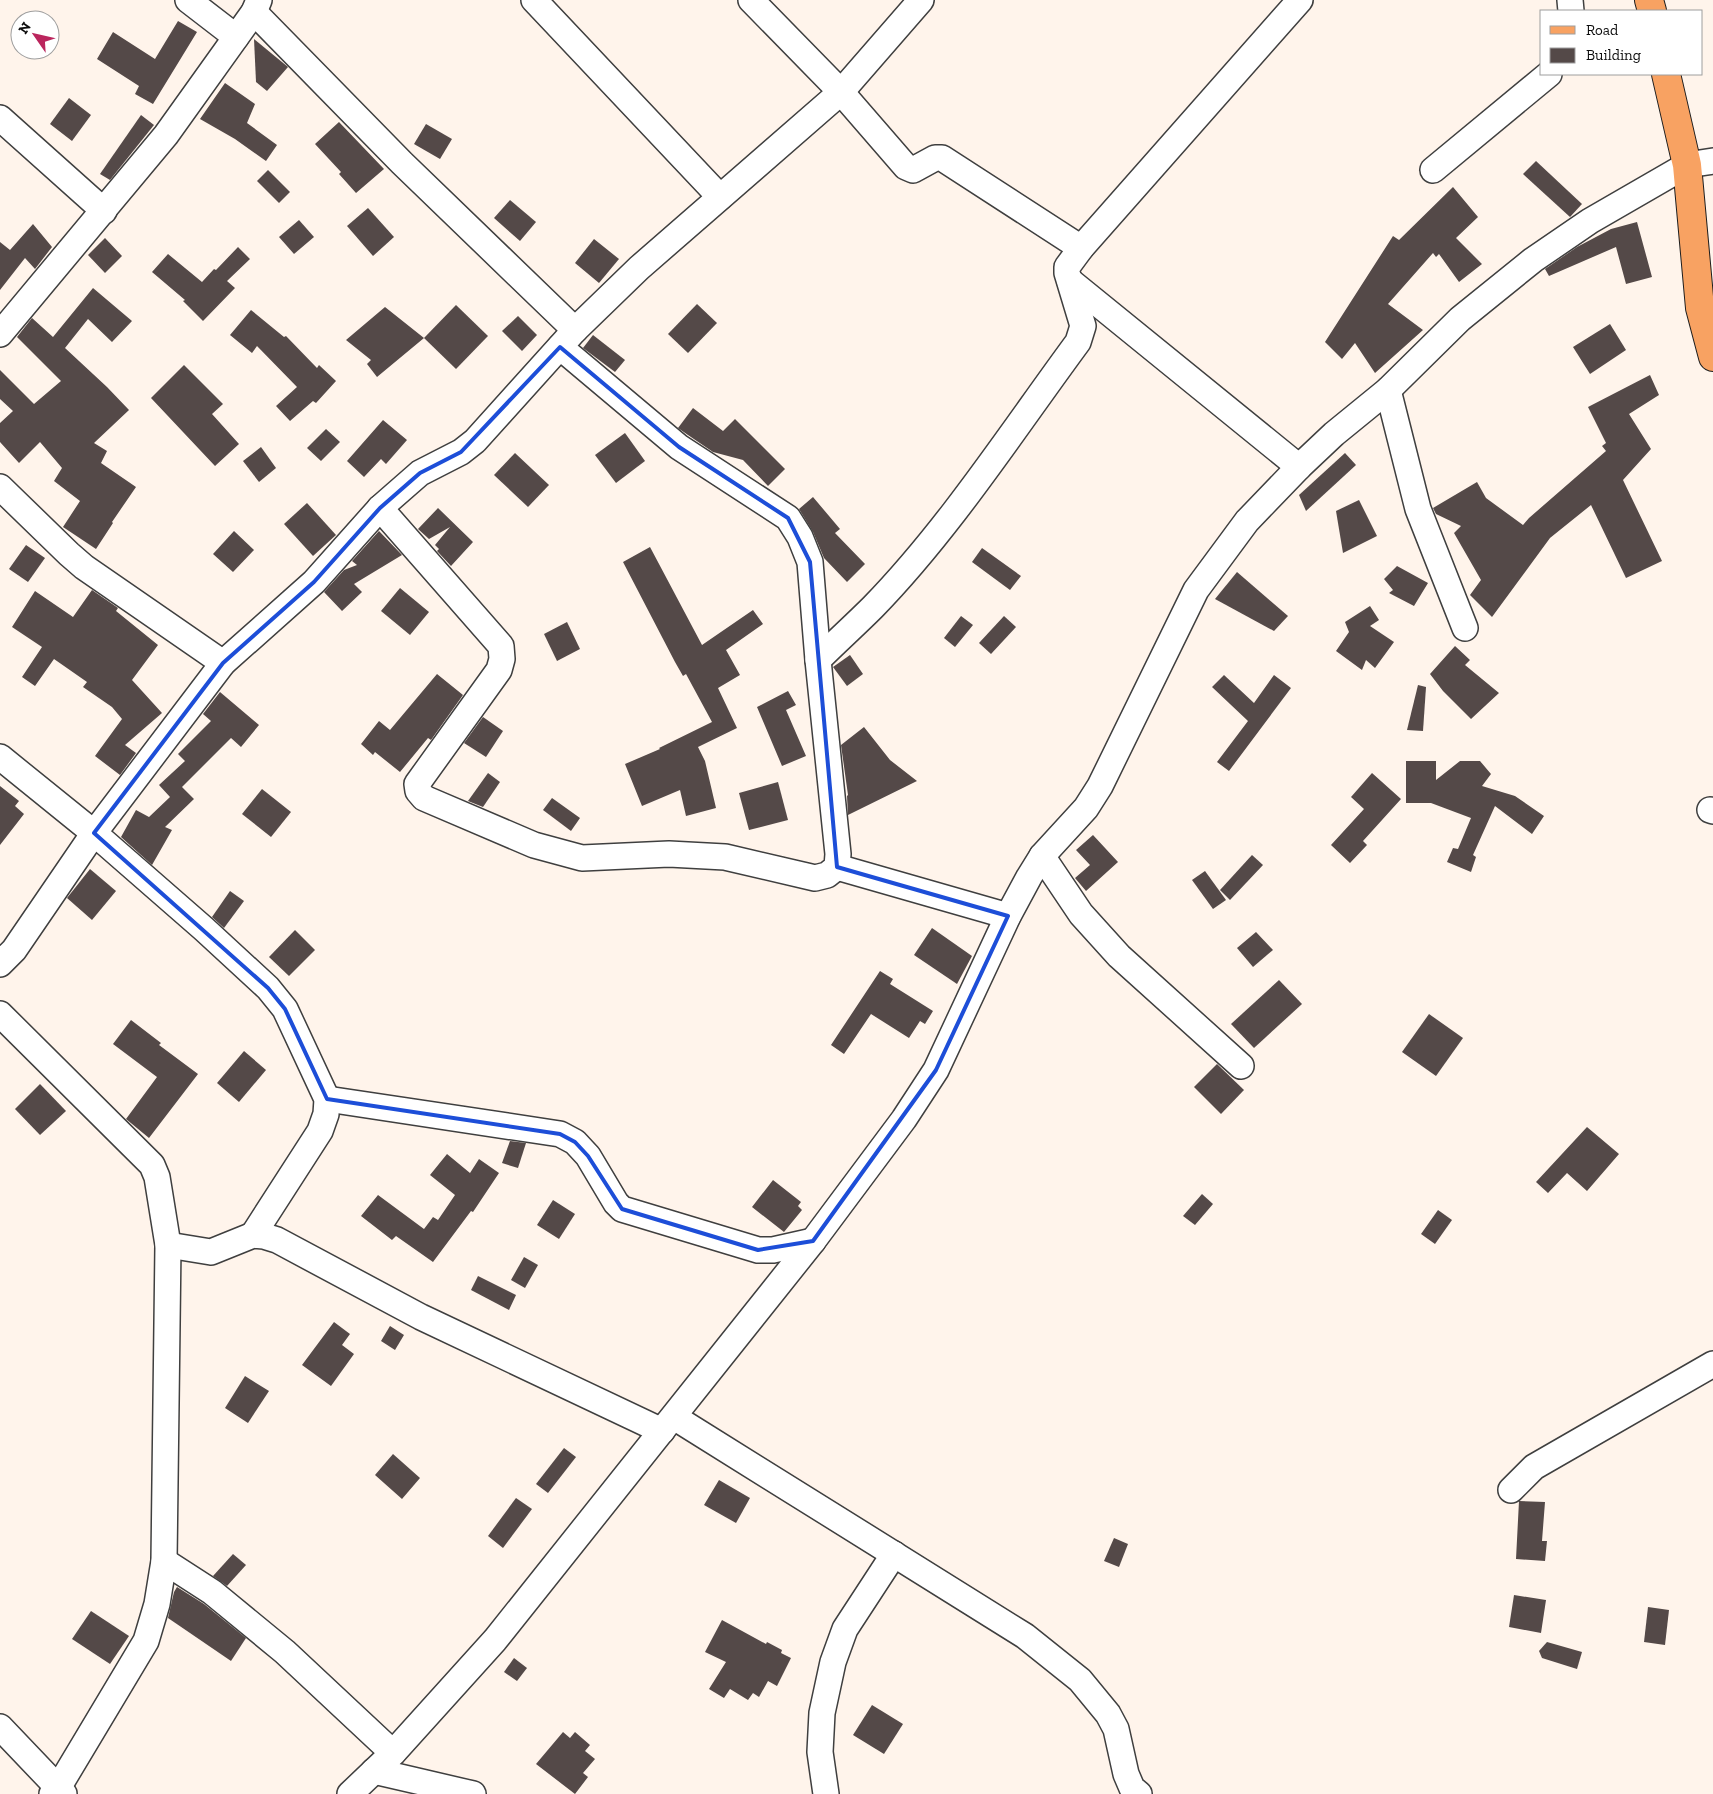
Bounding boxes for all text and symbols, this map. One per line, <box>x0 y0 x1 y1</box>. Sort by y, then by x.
north arrow <box>10 10 60 60</box>
legend <box>1540 10 1703 75</box>
text: N <box>15 19 35 37</box>
text: Road <box>1586 21 1619 39</box>
text: Building <box>1586 46 1641 64</box>

